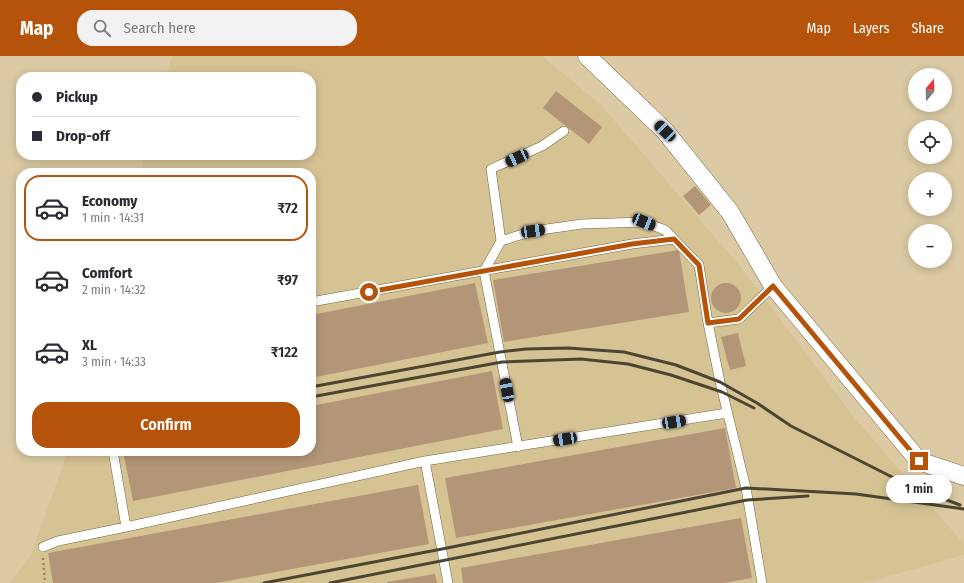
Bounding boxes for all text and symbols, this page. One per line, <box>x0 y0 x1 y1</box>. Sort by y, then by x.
search box <box>77 10 357 46</box>
text: Map <box>20 17 53 40</box>
icon: search <box>91 17 113 39</box>
text: Search here <box>123 19 196 37</box>
text: Map <box>807 20 831 37</box>
text: Layers <box>853 20 889 37</box>
text: Share <box>911 20 944 37</box>
north arrow <box>908 68 952 112</box>
map controls <box>908 68 952 268</box>
text: Pickup <box>56 88 98 106</box>
car <box>652 118 678 144</box>
button: locate <box>908 120 952 164</box>
text: Drop-off <box>56 127 110 145</box>
car <box>504 147 530 169</box>
button: + <box>908 172 952 216</box>
icon: car <box>34 190 70 226</box>
text: Economy <box>82 192 137 210</box>
text: ₹72 <box>278 199 298 217</box>
text: 1 min · 14:31 <box>82 210 144 225</box>
car <box>631 212 657 232</box>
car <box>520 223 546 239</box>
button: − <box>908 224 952 268</box>
icon: car <box>34 262 70 298</box>
text: Comfort <box>82 264 133 282</box>
text: ₹97 <box>277 271 298 289</box>
text: 2 min · 14:32 <box>82 282 146 297</box>
route start <box>360 283 378 301</box>
icon: car <box>34 334 70 370</box>
text: XL <box>82 336 97 354</box>
text: ₹122 <box>271 343 298 361</box>
text: 3 min · 14:33 <box>82 354 146 369</box>
car <box>499 377 515 403</box>
button: Confirm <box>32 402 300 448</box>
car <box>661 414 687 430</box>
car <box>552 431 578 447</box>
route end <box>910 452 928 470</box>
callout: 1 min <box>886 475 952 503</box>
text: 1 min <box>905 481 933 496</box>

